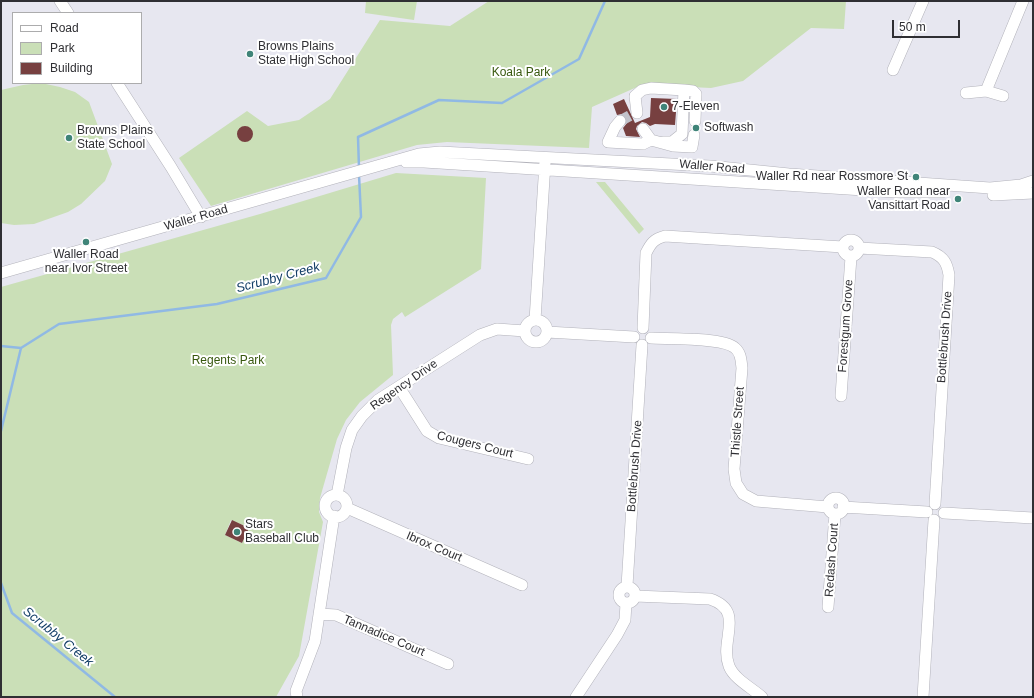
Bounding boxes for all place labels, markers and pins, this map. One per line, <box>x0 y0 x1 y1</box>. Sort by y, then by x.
place label: Browns Plains State High School <box>258 40 354 68</box>
marker: Browns Plains State High School <box>245 49 255 59</box>
place label: 7-Eleven <box>672 100 719 114</box>
marker: 7-Eleven <box>659 102 669 112</box>
place label: Softwash <box>704 121 753 135</box>
marker: Softwash <box>691 123 701 133</box>
place label: Browns Plains State School <box>77 124 153 152</box>
marker: Browns Plains State School <box>64 133 74 143</box>
place label: Waller Rd near Rossmore St <box>756 170 908 184</box>
marker: Waller Rd near Rossmore St <box>911 172 921 182</box>
place label: Waller Road near Vansittart Road <box>857 185 950 213</box>
marker: Waller Road near Vansittart Road <box>953 194 963 204</box>
marker: Waller Road near Ivor Street <box>81 237 91 247</box>
place label: Waller Road near Ivor Street <box>45 248 127 276</box>
place label: Stars Baseball Club <box>245 518 319 546</box>
marker: Stars Baseball Club <box>232 527 242 537</box>

